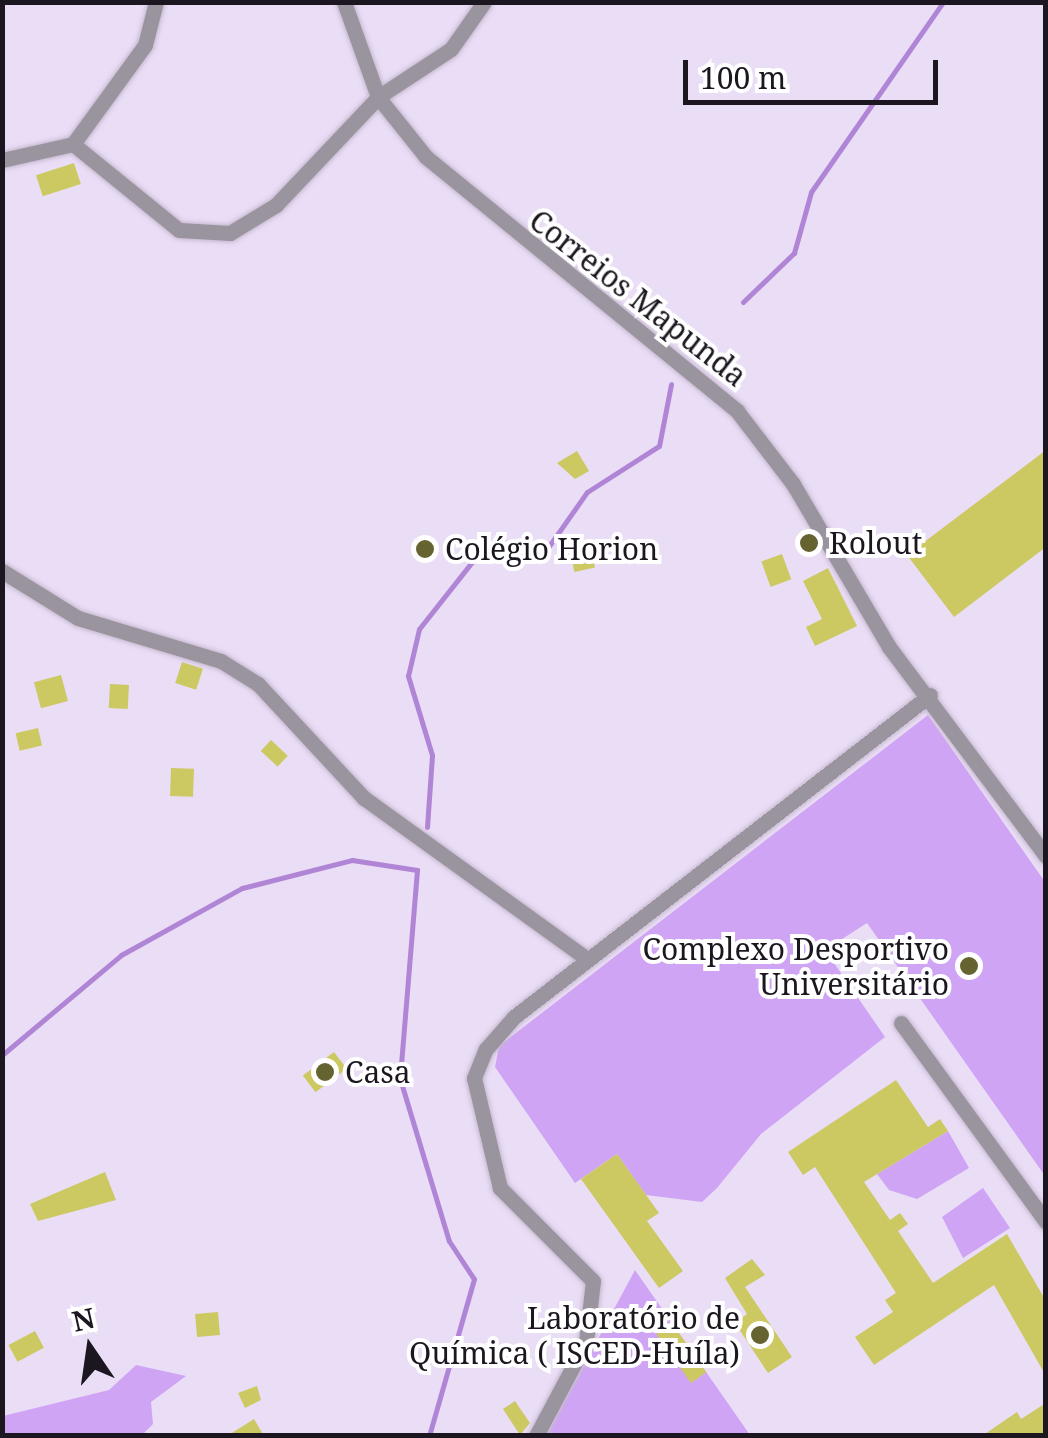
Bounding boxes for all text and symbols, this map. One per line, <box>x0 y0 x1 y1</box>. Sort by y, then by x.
scale bar <box>688 40 943 102</box>
text: 100 m <box>700 57 786 98</box>
street label: Correios Mapunda <box>522 202 754 394</box>
place label: Rolout <box>829 525 922 561</box>
place label: Colégio Horion <box>445 531 658 567</box>
marker: Rolout <box>798 532 820 554</box>
marker: Colégio Horion <box>414 538 436 560</box>
place label: Complexo Desportivo Universitário <box>643 931 949 1002</box>
marker: Complexo Desportivo Universitário <box>958 955 980 977</box>
place label: Casa <box>345 1054 411 1090</box>
marker: Casa <box>314 1061 336 1083</box>
north arrow <box>40 1298 140 1398</box>
text: N <box>68 1298 98 1340</box>
place label: Laboratório de Química ( ISCED-Huíla) <box>409 1300 740 1370</box>
marker: Laboratório de Química ( ISCED-Huíla) <box>749 1324 771 1346</box>

